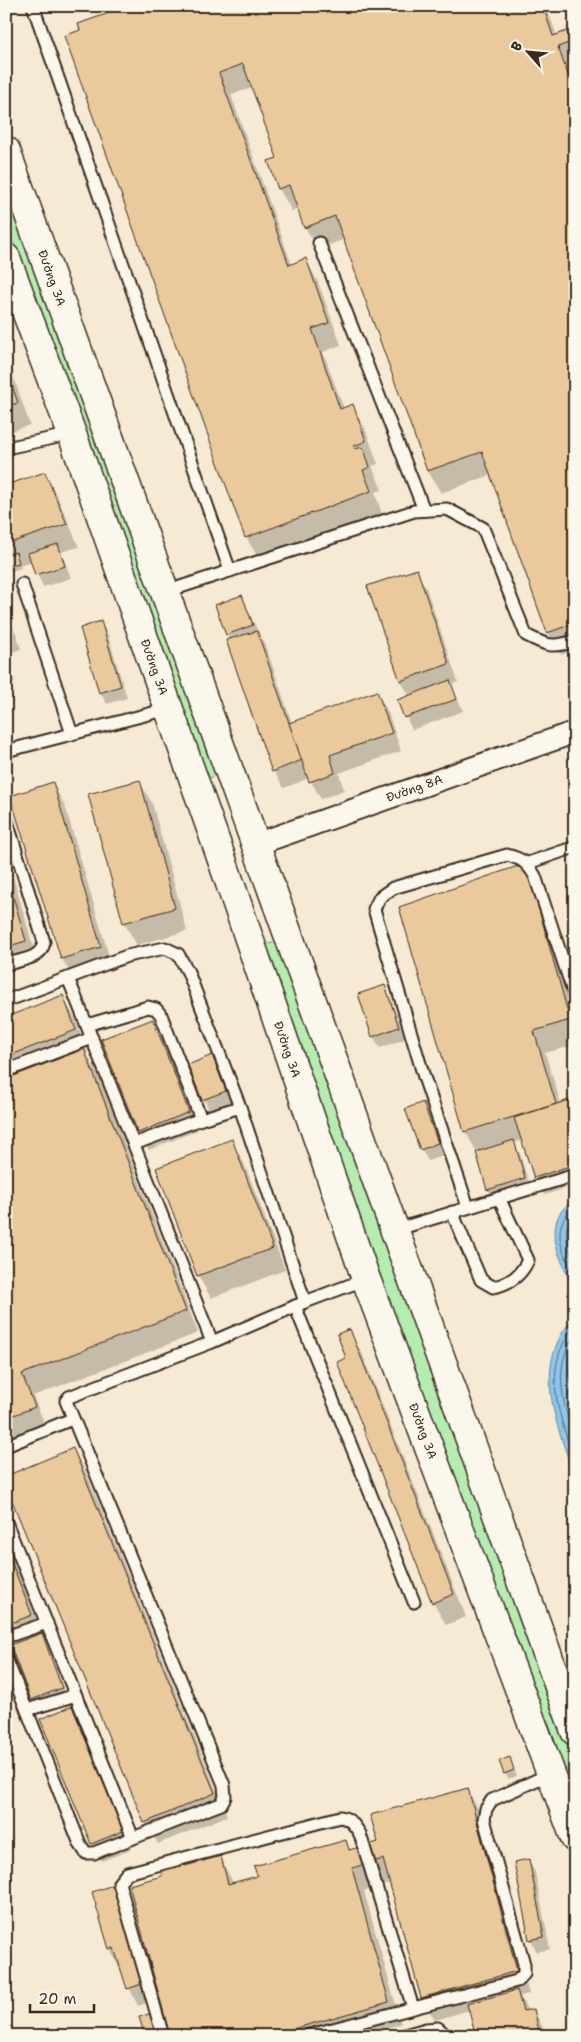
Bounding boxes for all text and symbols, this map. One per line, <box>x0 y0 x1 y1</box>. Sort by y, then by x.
north arrow <box>504 28 554 78</box>
text: B <box>506 38 527 54</box>
street label: Đường 3A <box>34 248 69 309</box>
street label: Đường 3A <box>137 637 171 698</box>
street label: Đường 8A <box>384 771 445 806</box>
street label: Đường 3A <box>270 1019 304 1080</box>
street label: Đường 3A <box>405 1401 441 1462</box>
scale bar <box>30 1982 94 2014</box>
text: 20 m <box>38 1989 77 2009</box>

